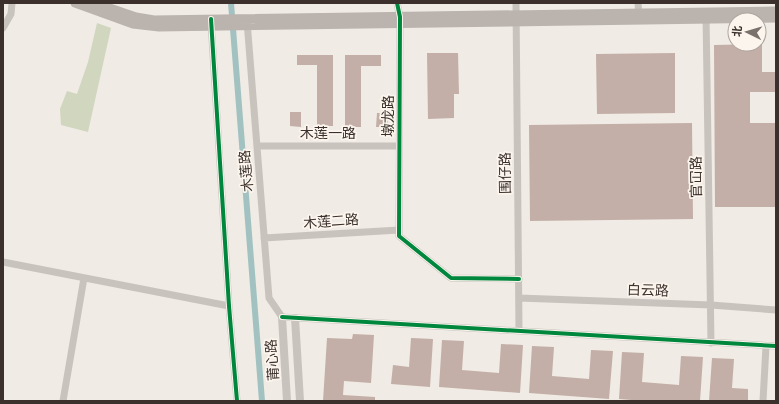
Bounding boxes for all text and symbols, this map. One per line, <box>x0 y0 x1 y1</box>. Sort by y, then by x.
north arrow <box>727 12 767 52</box>
text: 北 <box>731 25 744 37</box>
street label: 墩龙路 <box>380 95 397 137</box>
street label: 木莲一路 <box>300 125 356 142</box>
street label: 木莲路 <box>236 149 257 193</box>
street label: 围仔路 <box>497 152 514 194</box>
street label: 官冚路 <box>688 156 705 198</box>
street label: 木莲二路 <box>303 211 360 232</box>
street label: 白云路 <box>627 281 669 300</box>
street label: 莆心路 <box>263 338 282 382</box>

